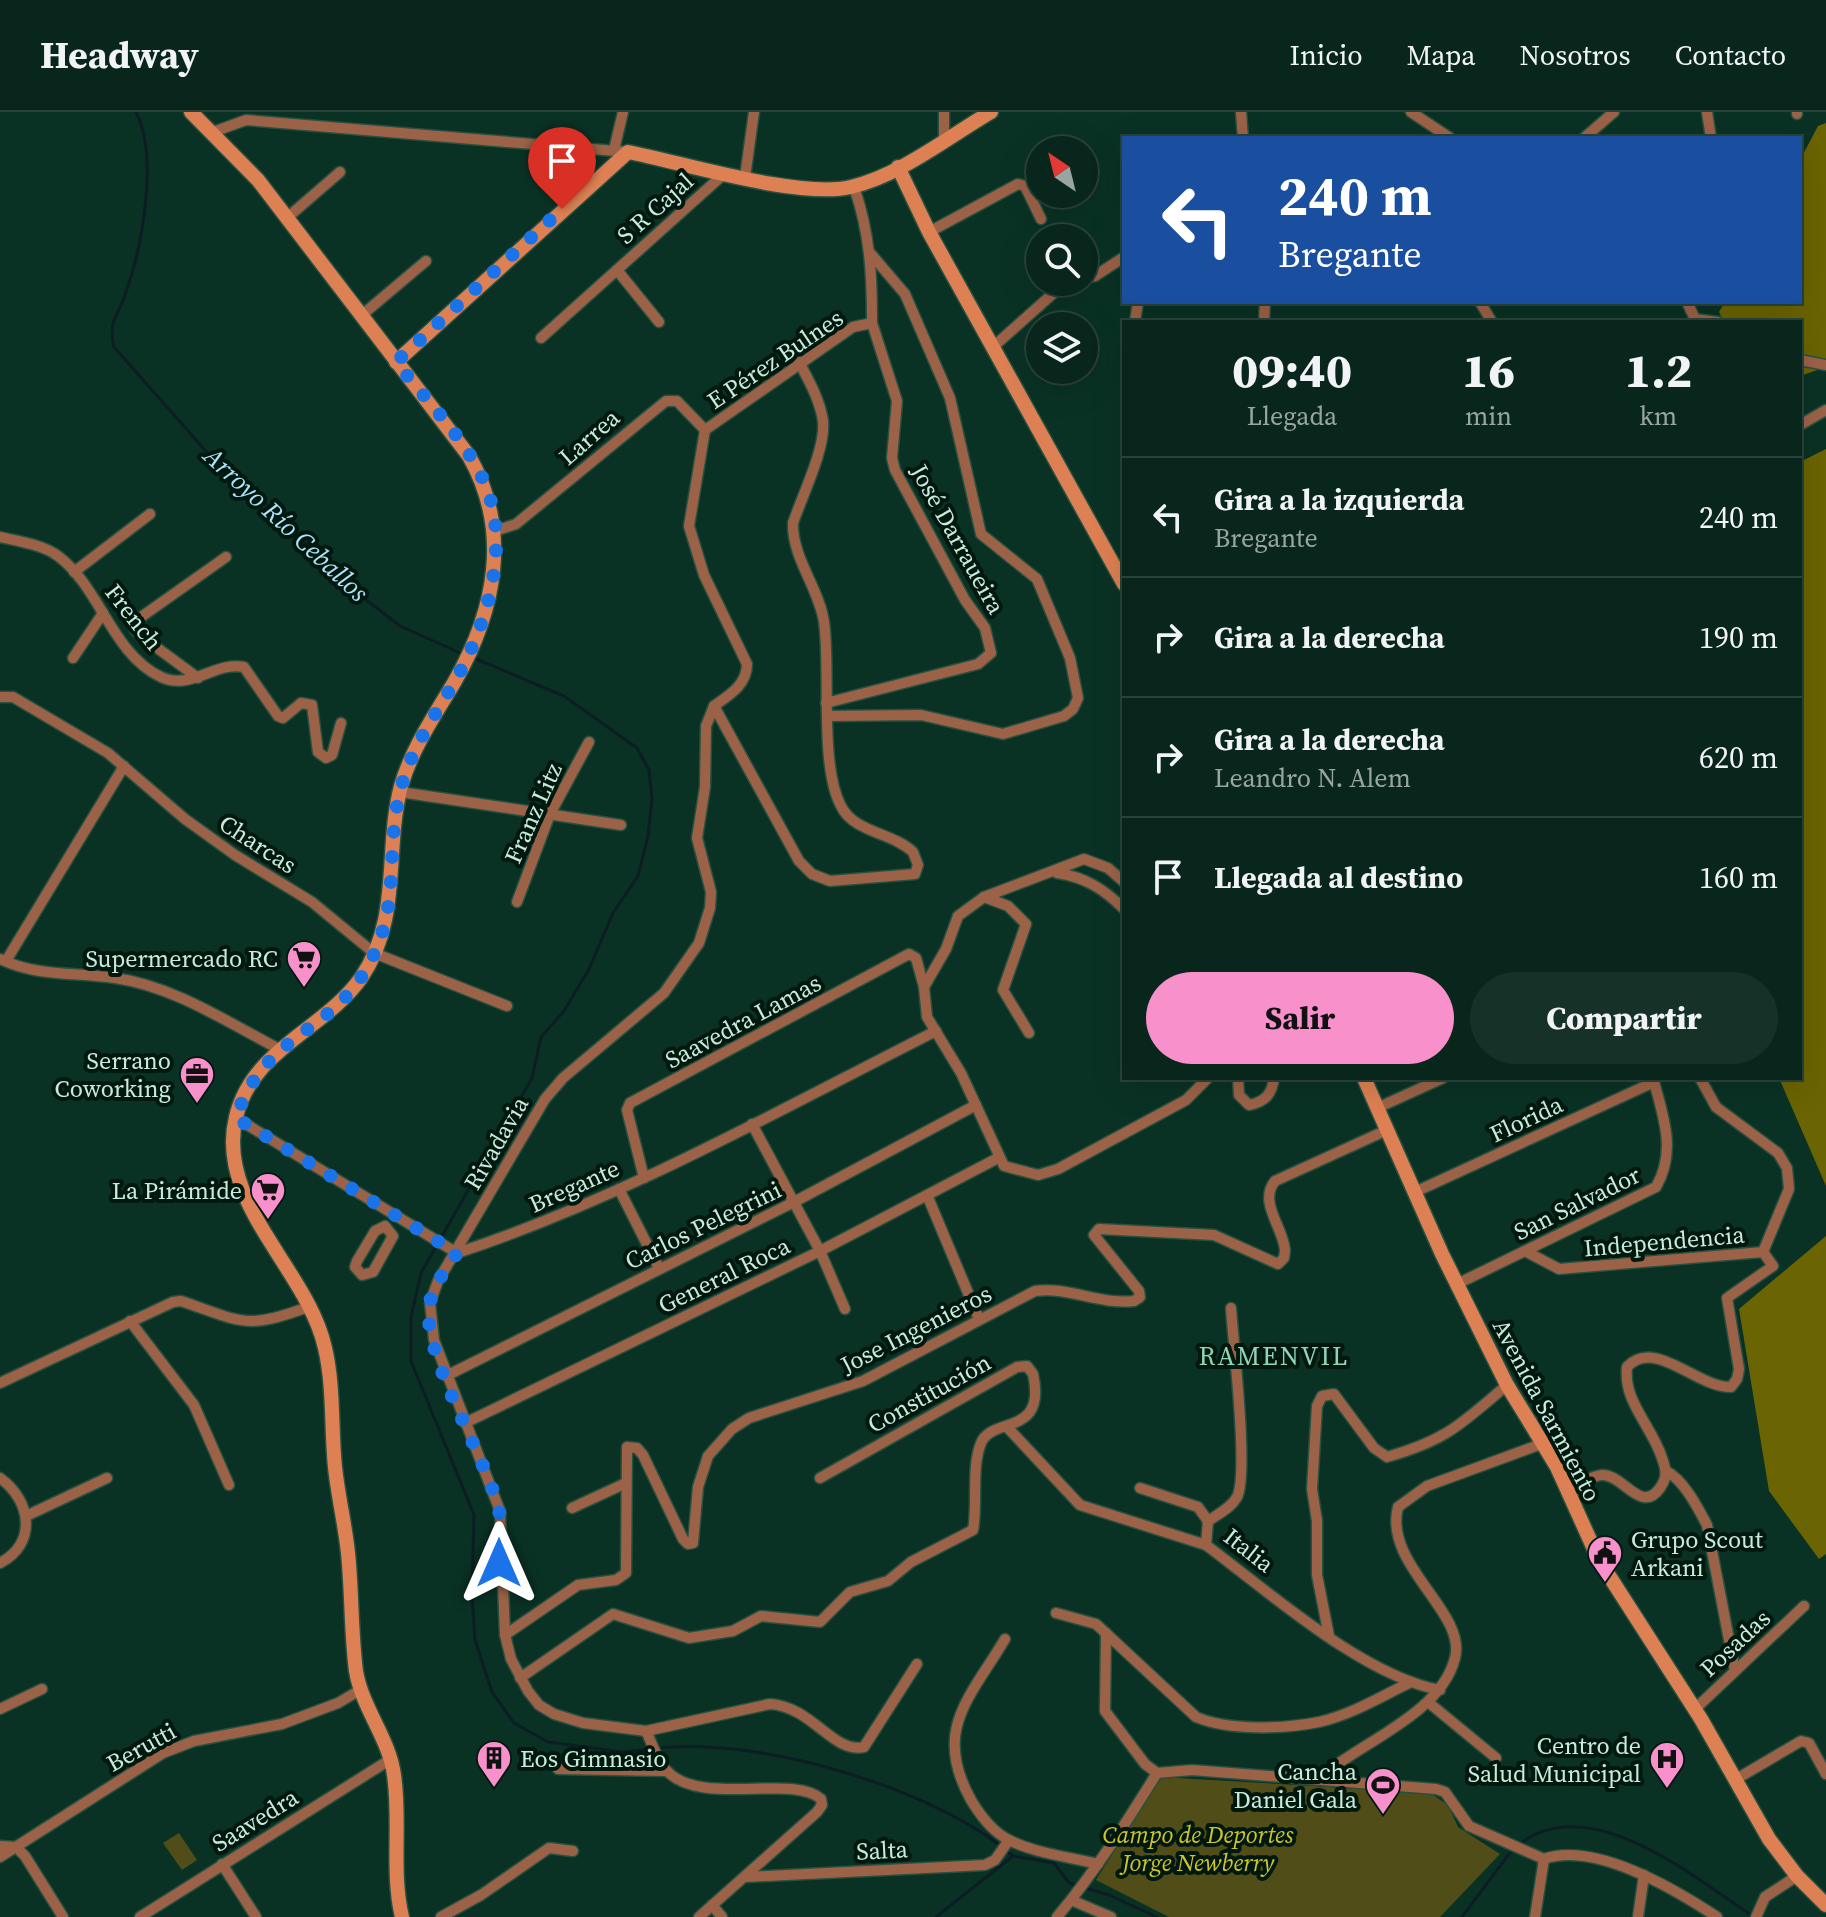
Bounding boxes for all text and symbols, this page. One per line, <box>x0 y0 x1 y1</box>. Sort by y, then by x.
text: Headway <box>40 29 199 81</box>
text: Inicio <box>1290 36 1363 74</box>
text: Mapa <box>1407 36 1476 74</box>
text: Nosotros <box>1520 36 1631 74</box>
text: Contacto <box>1675 36 1786 74</box>
pin <box>528 127 596 209</box>
north arrow <box>1026 136 1098 208</box>
map controls <box>1026 136 1098 384</box>
icon: arrive <box>540 139 584 183</box>
text: 240 m <box>1278 157 1432 234</box>
street label: S R Cajal <box>610 165 700 251</box>
icon: left <box>1146 168 1250 272</box>
button: search <box>1026 224 1098 296</box>
text: Bregante <box>1278 230 1422 279</box>
street label: E Pérez Bulnes <box>700 301 850 417</box>
button: layers <box>1026 312 1098 384</box>
text: 09:40 <box>1232 337 1352 403</box>
text: 16 <box>1462 337 1515 403</box>
text: 1.2 <box>1625 337 1692 403</box>
text: Llegada <box>1247 398 1337 434</box>
text: min <box>1465 398 1512 434</box>
text: km <box>1640 398 1677 434</box>
street label: Larrea <box>552 401 627 473</box>
water label: Arroyo Río Ceballos <box>195 437 376 610</box>
street label: José Darraueira <box>903 457 1013 621</box>
text: Gira a la izquierda <box>1214 479 1464 520</box>
icon: left <box>1146 495 1190 539</box>
text: 240 m <box>1699 497 1778 538</box>
text: Bregante <box>1214 520 1318 556</box>
street label: French <box>98 577 170 657</box>
icon: right <box>1146 615 1190 659</box>
text: Gira a la derecha <box>1214 617 1445 658</box>
text: 190 m <box>1699 617 1778 658</box>
text: Gira a la derecha <box>1214 719 1445 760</box>
icon: right <box>1146 735 1190 779</box>
text: 620 m <box>1699 737 1778 778</box>
street label: Franz Litz <box>496 758 570 868</box>
text: Leandro N. Alem <box>1214 760 1411 796</box>
street label: Charcas <box>213 807 303 881</box>
icon: arrive <box>1146 855 1190 899</box>
text: Llegada al destino <box>1214 857 1463 898</box>
text: 160 m <box>1699 857 1778 898</box>
supermarket icon: Supermercado RC <box>285 939 323 989</box>
place label: Supermercado RC <box>85 942 278 975</box>
street label: Saavedra Lamas <box>659 966 827 1076</box>
button: Salir <box>1146 972 1454 1064</box>
button: Compartir <box>1470 972 1778 1064</box>
place label: Serrano Coworking <box>55 1044 171 1105</box>
office icon: Serrano Coworking <box>178 1055 216 1105</box>
street label: Florida <box>1484 1087 1569 1150</box>
street label: Rivadavia <box>456 1089 536 1196</box>
street label: Bregante <box>524 1151 624 1221</box>
street label: San Salvador <box>1508 1158 1646 1248</box>
supermarket icon: La Pirámide <box>249 1171 287 1221</box>
street label: Carlos Pelegrini <box>619 1173 787 1277</box>
place label: La Pirámide <box>112 1174 242 1207</box>
street label: Independencia <box>1582 1217 1747 1264</box>
street label: General Roca <box>653 1229 796 1321</box>
street label: Jose Ingenieros <box>834 1277 997 1382</box>
street label: Avenida Sarmiento <box>1485 1313 1609 1507</box>
district label: RAMENVIL <box>1198 1338 1350 1374</box>
street label: Constitución <box>861 1346 997 1440</box>
street label: Italia <box>1217 1520 1282 1580</box>
position arrow <box>457 1521 541 1605</box>
place label: Grupo Scout Arkani <box>1631 1523 1763 1584</box>
public building icon: Grupo Scout Arkani <box>1586 1534 1624 1584</box>
street label: Posadas <box>1692 1602 1778 1684</box>
street label: Berutti <box>100 1715 182 1779</box>
place label: Centro de Salud Municipal <box>1468 1729 1641 1790</box>
building icon: Eos Gimnasio <box>475 1739 513 1789</box>
hospital icon: Centro de Salud Municipal <box>1648 1740 1686 1790</box>
place label: Eos Gimnasio <box>520 1742 666 1775</box>
place label: Cancha Daniel Gala <box>1234 1755 1358 1816</box>
sports icon: Cancha Daniel Gala <box>1364 1766 1402 1816</box>
street label: Saavedra <box>206 1780 305 1859</box>
park label: Campo de Deportes Jorge Newberry <box>1103 1818 1294 1879</box>
street label: Salta <box>855 1832 909 1868</box>

